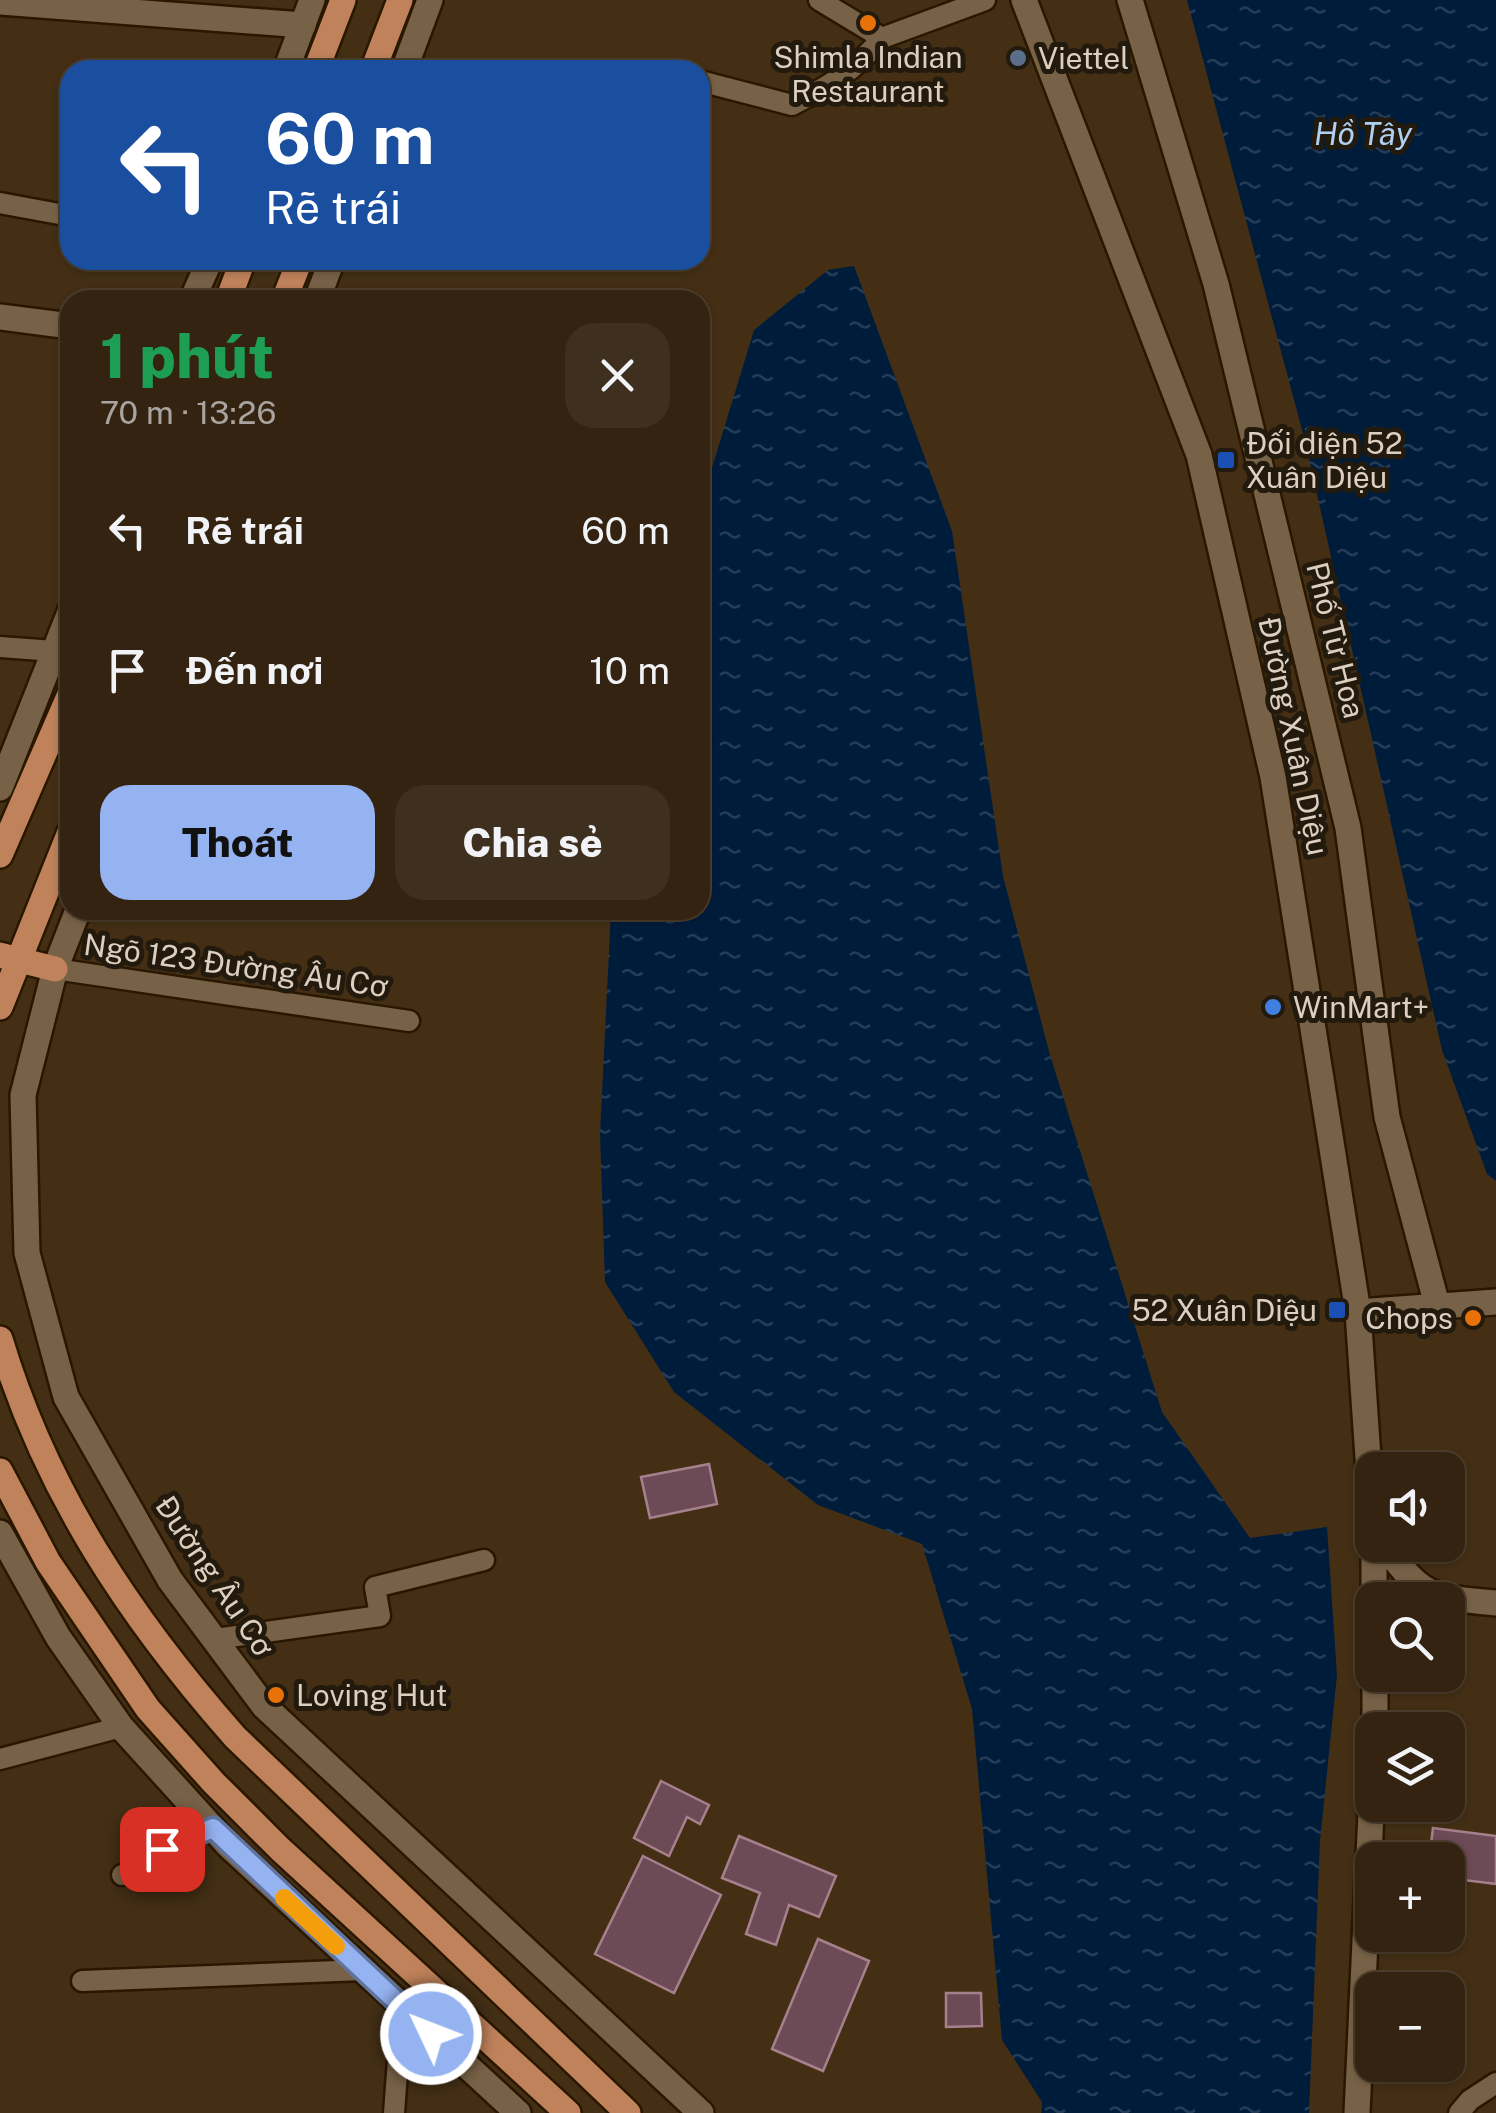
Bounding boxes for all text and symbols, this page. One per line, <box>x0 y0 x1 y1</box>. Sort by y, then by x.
marker: Shimla Indian Restaurant <box>857 12 879 34</box>
place label: Shimla Indian Restaurant <box>773 39 963 109</box>
place label: Viettel <box>1038 40 1129 76</box>
marker: Viettel <box>1007 47 1029 69</box>
text: 60 m <box>265 97 435 180</box>
icon: left <box>100 100 230 230</box>
water label: Hồ Tây <box>1314 115 1413 152</box>
text: Rẽ trái <box>265 181 401 234</box>
text: 1 phút <box>100 321 274 392</box>
button: close <box>565 323 670 428</box>
text: 70 m · 13:26 <box>100 394 276 431</box>
place label: Đối diện 52 Xuân Diệu <box>1246 425 1403 495</box>
marker: Đối diện 52 Xuân Diệu <box>1215 449 1237 471</box>
icon: left <box>100 503 155 558</box>
text: Rẽ trái <box>185 508 304 553</box>
text: 60 m <box>581 508 670 553</box>
street label: Phố Từ Hoa <box>1299 558 1373 722</box>
street label: Đường Xuân Diệu <box>1251 614 1337 858</box>
icon: arrive <box>100 643 155 698</box>
text: Đến nơi <box>185 648 324 693</box>
text: 10 m <box>589 648 670 693</box>
button: Thoát <box>100 785 375 900</box>
button: Chia sẻ <box>395 785 670 900</box>
street label: Ngõ 123 Đường Âu Cơ <box>82 926 390 1004</box>
place label: WinMart+ <box>1293 989 1429 1025</box>
marker: WinMart+ <box>1262 996 1284 1018</box>
place label: 52 Xuân Diệu <box>1131 1292 1317 1328</box>
marker: 52 Xuân Diệu <box>1326 1299 1348 1321</box>
place label: Chops <box>1365 1300 1453 1336</box>
marker: Chops <box>1462 1307 1484 1329</box>
map controls <box>1355 1452 1465 2082</box>
button: sound <box>1355 1452 1465 1562</box>
street label: Đường Âu Cơ <box>148 1489 282 1663</box>
button: search <box>1355 1582 1465 1692</box>
place label: Loving Hut <box>296 1677 448 1713</box>
marker: Loving Hut <box>265 1684 287 1706</box>
button: layers <box>1355 1712 1465 1822</box>
pin <box>120 1807 205 1892</box>
icon: arrive <box>135 1822 190 1877</box>
button: + <box>1355 1842 1465 1952</box>
button: − <box>1355 1972 1465 2082</box>
position arrow <box>379 1982 483 2086</box>

